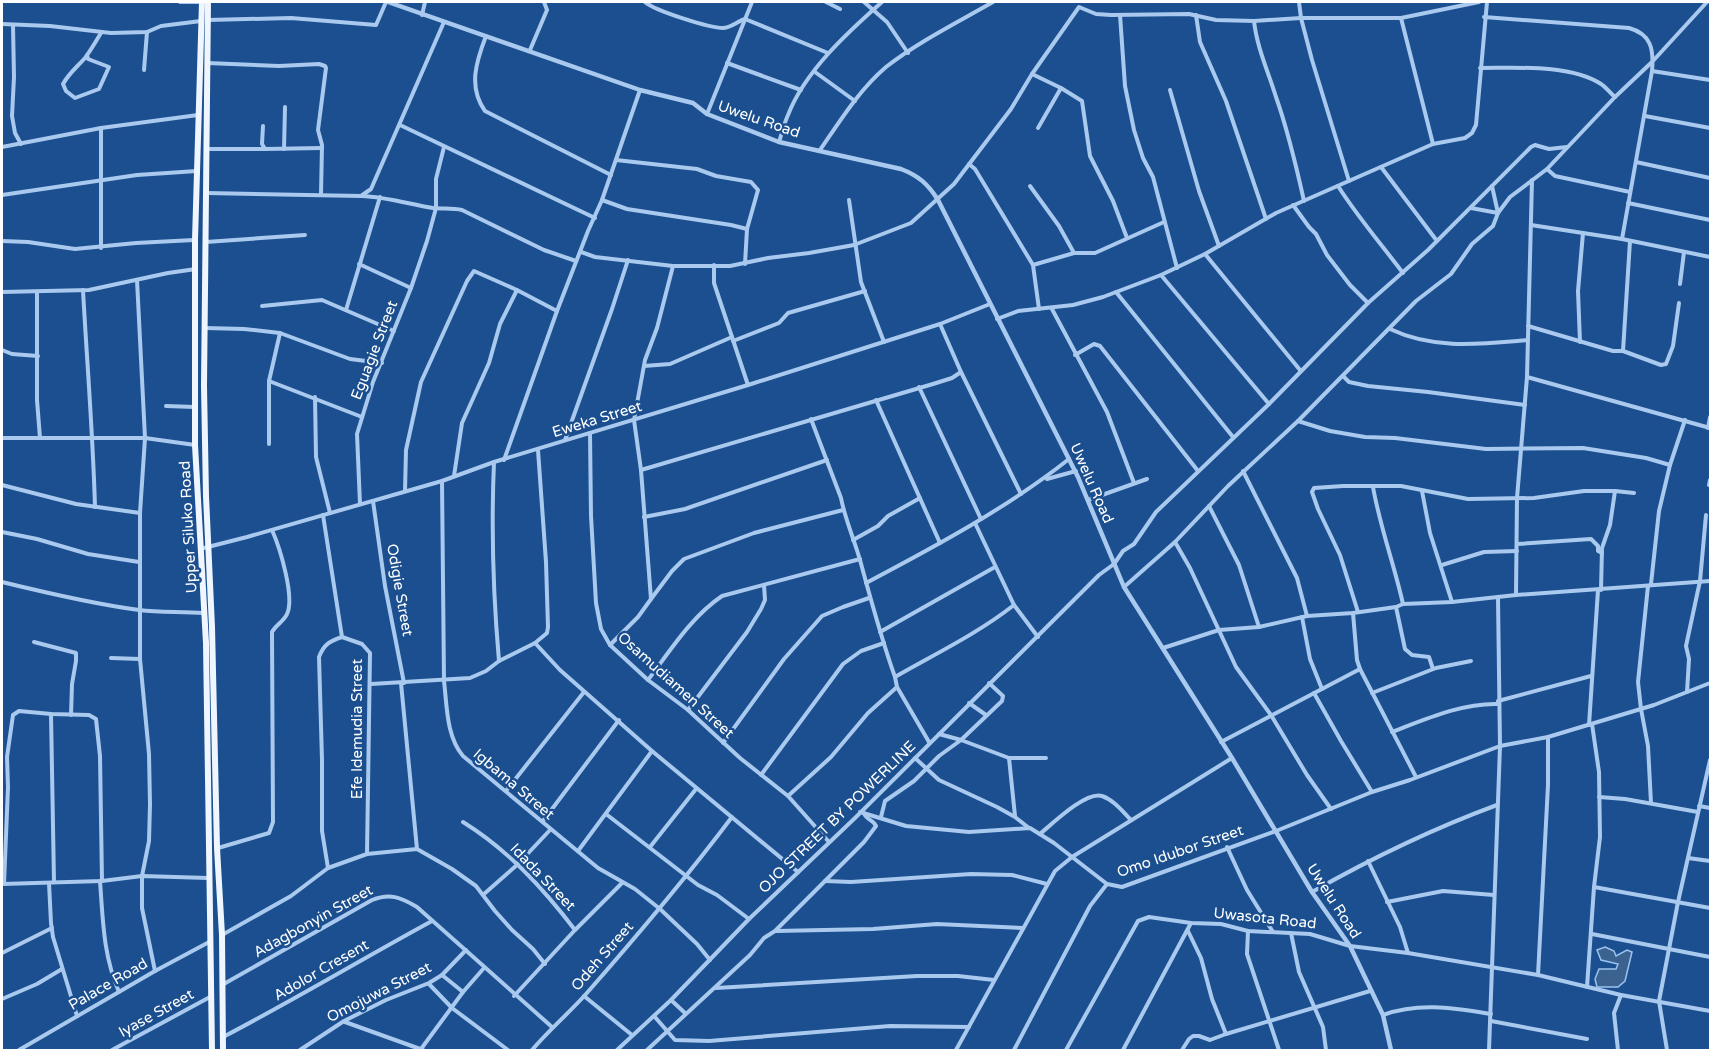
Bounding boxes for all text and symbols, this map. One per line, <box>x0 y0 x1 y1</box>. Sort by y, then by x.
street label: Uwelu Road <box>715 96 803 142</box>
street label: Eguagie Street <box>347 298 401 402</box>
street label: Eweka Street <box>550 397 644 441</box>
street label: Uwelu Road <box>1066 440 1118 526</box>
street label: Upper Siluko Road <box>176 460 200 594</box>
street label: Odigie Street <box>383 542 417 638</box>
street label: Osamudiamen Street <box>614 628 738 742</box>
street label: Efe Idemudia Street <box>348 659 366 799</box>
street label: OJO STREET BY POWERLINE <box>755 737 919 897</box>
street label: Igbama Street <box>470 745 558 823</box>
street label: Omo Idubor Street <box>1114 821 1246 881</box>
street label: Idada Street <box>506 840 580 915</box>
street label: Uwelu Road <box>1303 860 1365 942</box>
street label: Adagbonyin Street <box>250 881 376 961</box>
street label: Uwasota Road <box>1213 904 1317 932</box>
street label: Odeh Street <box>567 918 637 994</box>
street label: Adolor Cresent <box>270 935 372 1004</box>
street label: Palace Road <box>65 954 151 1014</box>
street label: Omojuwa Street <box>324 958 434 1026</box>
street label: Iyase Street <box>115 985 197 1041</box>

